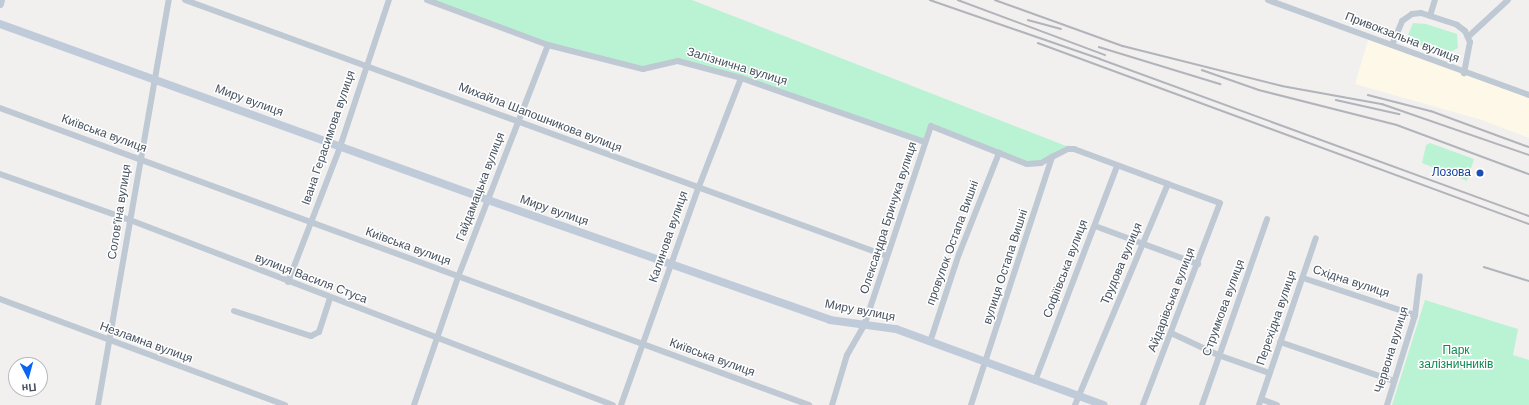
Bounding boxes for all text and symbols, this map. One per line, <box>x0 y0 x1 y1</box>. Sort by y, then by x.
street label: Привокзальна вулиця <box>1343 10 1461 66</box>
street label: Залізнична вулиця <box>685 45 789 89</box>
street label: Івана Герасимова вулиця <box>299 69 359 207</box>
street label: Михайла Шапошникова вулиця <box>456 80 624 156</box>
street label: Миру вулиця <box>213 82 285 120</box>
street label: Київська вулиця <box>59 112 149 156</box>
street label: Гайдамацька вулиця <box>454 131 508 243</box>
street label: Олександра Бричука вулиця <box>858 140 920 296</box>
street label: Солов'їна вулиця <box>105 163 135 261</box>
place label: Лозова <box>1432 166 1471 180</box>
marker: Лозова <box>1474 167 1486 179</box>
street label: провулок Остапа Вишні <box>924 179 982 307</box>
street label: Калинова вулиця <box>647 189 691 285</box>
street label: Миру вулиця <box>518 193 590 229</box>
street label: вулиця Остапа Вишні <box>981 208 1031 326</box>
street label: Софіївська вулиця <box>1041 218 1091 320</box>
street label: Трудова вулиця <box>1098 221 1146 307</box>
street label: Київська вулиця <box>363 225 453 269</box>
street label: Айдарівська вулиця <box>1145 246 1199 354</box>
street label: вулиця Василя Стуса <box>253 251 369 307</box>
street label: Струмкова вулиця <box>1200 258 1248 358</box>
street label: Східна вулиця <box>1311 263 1391 301</box>
street label: Перехідна вулиця <box>1254 269 1300 367</box>
street label: Миру вулиця <box>824 297 896 325</box>
street label: Червона вулиця <box>1372 305 1412 395</box>
street label: Незламна вулиця <box>98 319 194 367</box>
street label: Київська вулиця <box>667 336 757 380</box>
park label: Парк залізничників <box>1419 344 1493 372</box>
north arrow <box>8 357 48 397</box>
text: Пн <box>21 381 37 395</box>

